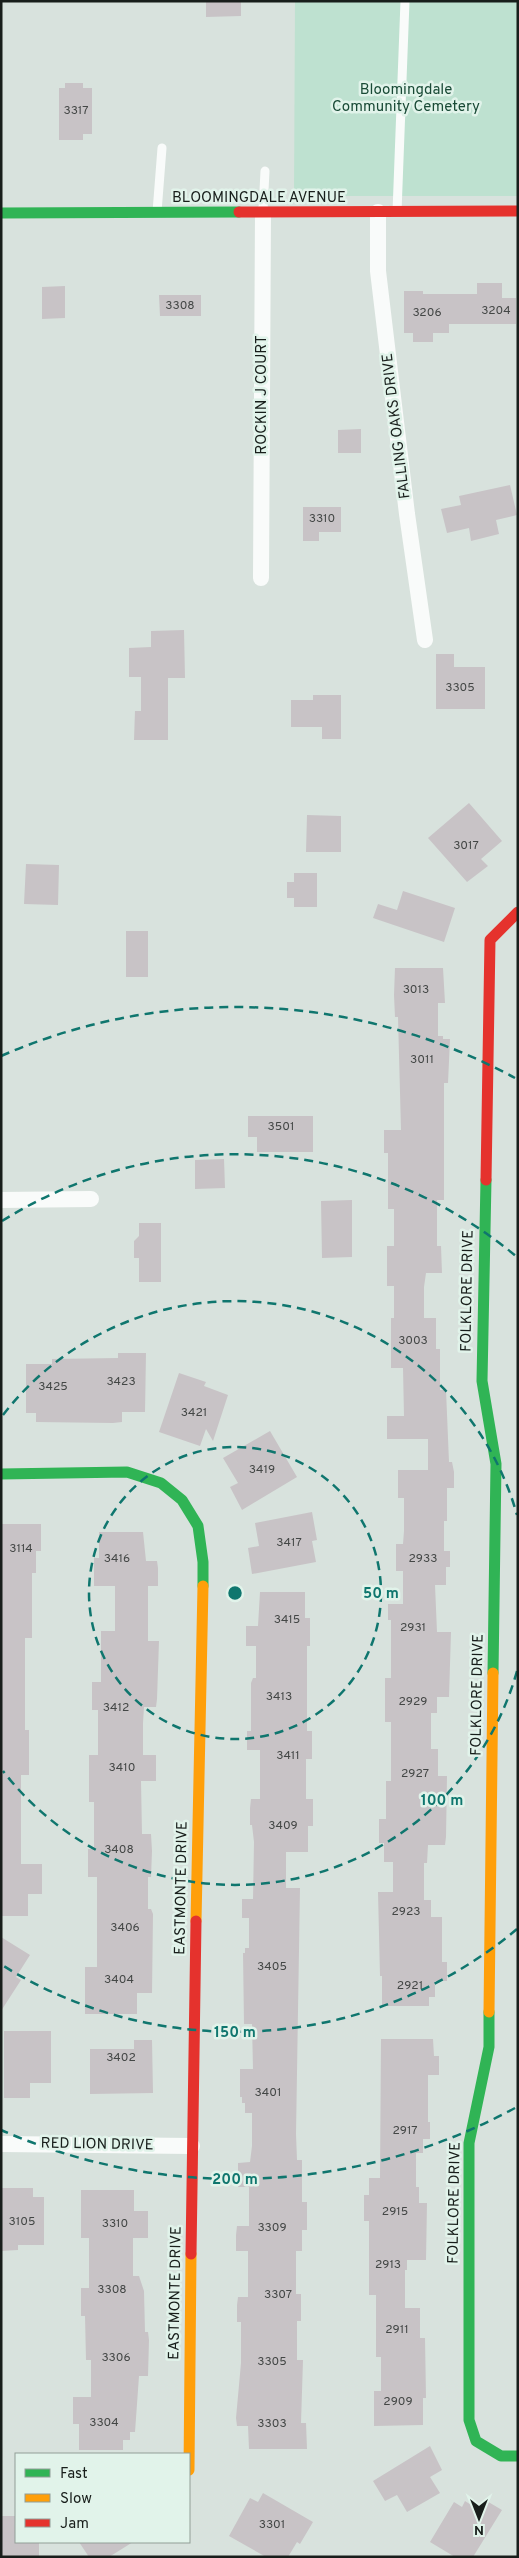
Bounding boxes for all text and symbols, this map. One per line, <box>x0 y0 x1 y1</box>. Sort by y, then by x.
park label: Bloomingdale Community Cemetery <box>332 81 480 117</box>
house number: 3317 <box>63 103 89 119</box>
street label: BLOOMINGDALE AVENUE <box>172 189 346 208</box>
house number: 3308 <box>165 298 195 314</box>
house number: 3204 <box>481 303 511 319</box>
house number: 3206 <box>412 305 442 321</box>
street label: ROCKIN J COURT <box>253 335 272 455</box>
street label: FALLING OAKS DRIVE <box>379 352 415 500</box>
house number: 3310 <box>309 511 335 527</box>
house number: 3305 <box>445 680 475 696</box>
house number: 3017 <box>453 838 479 854</box>
house number: 3013 <box>403 982 429 998</box>
house number: 3011 <box>410 1052 434 1068</box>
house number: 3501 <box>268 1119 294 1135</box>
street label: FOLKLORE DRIVE <box>457 1230 479 1352</box>
house number: 3003 <box>398 1333 428 1349</box>
house number: 3423 <box>106 1374 136 1390</box>
house number: 3425 <box>38 1379 68 1395</box>
house number: 3421 <box>181 1405 207 1421</box>
house number: 3419 <box>249 1462 275 1478</box>
house number: 3417 <box>276 1535 302 1551</box>
house number: 3114 <box>9 1541 33 1557</box>
house number: 3416 <box>104 1551 130 1567</box>
house number: 2933 <box>409 1551 437 1567</box>
centre of rings <box>226 1584 244 1602</box>
text: 50 m <box>363 1585 399 1604</box>
house number: 3415 <box>274 1612 300 1628</box>
house number: 2931 <box>400 1620 426 1636</box>
street label: FOLKLORE DRIVE <box>467 1634 489 1756</box>
house number: 3413 <box>266 1689 292 1705</box>
house number: 2929 <box>398 1694 428 1710</box>
house number: 3412 <box>103 1700 129 1716</box>
house number: 3411 <box>276 1748 300 1764</box>
house number: 3410 <box>109 1760 135 1776</box>
house number: 2927 <box>401 1766 429 1782</box>
text: 100 m <box>421 1792 463 1811</box>
house number: 3409 <box>268 1818 298 1834</box>
street label: EASTMONTE DRIVE <box>171 1821 193 1955</box>
house number: 3408 <box>104 1842 134 1858</box>
house number: 2923 <box>391 1904 421 1920</box>
house number: 3406 <box>110 1920 140 1936</box>
house number: 3405 <box>257 1959 287 1975</box>
house number: 3404 <box>104 1972 134 1988</box>
house number: 2921 <box>397 1978 423 1994</box>
text: 150 m <box>214 2024 256 2043</box>
house number: 3402 <box>106 2050 136 2066</box>
house number: 3401 <box>255 2085 281 2101</box>
house number: 2917 <box>392 2123 418 2139</box>
street label: RED LION DRIVE <box>40 2135 154 2155</box>
street label: FOLKLORE DRIVE <box>444 2142 466 2264</box>
text: 200 m <box>212 2171 258 2190</box>
house number: 2915 <box>382 2204 408 2220</box>
house number: 3105 <box>9 2214 35 2230</box>
house number: 3310 <box>102 2216 128 2232</box>
house number: 3309 <box>257 2220 287 2236</box>
street label: EASTMONTE DRIVE <box>165 2226 187 2360</box>
house number: 2913 <box>375 2257 401 2273</box>
house number: 3308 <box>97 2282 127 2298</box>
house number: 3307 <box>264 2287 292 2303</box>
house number: 2911 <box>385 2322 409 2338</box>
house number: 3306 <box>101 2350 131 2366</box>
house number: 3305 <box>257 2354 287 2370</box>
house number: 2909 <box>383 2394 413 2410</box>
house number: 3304 <box>89 2415 119 2431</box>
house number: 3303 <box>257 2416 287 2432</box>
legend <box>15 2453 190 2543</box>
text: Fast <box>60 2465 88 2484</box>
text: Slow <box>60 2490 92 2509</box>
north arrow <box>454 2493 504 2543</box>
text: Jam <box>60 2515 89 2534</box>
house number: 3301 <box>259 2517 285 2533</box>
text: N <box>474 2521 484 2538</box>

